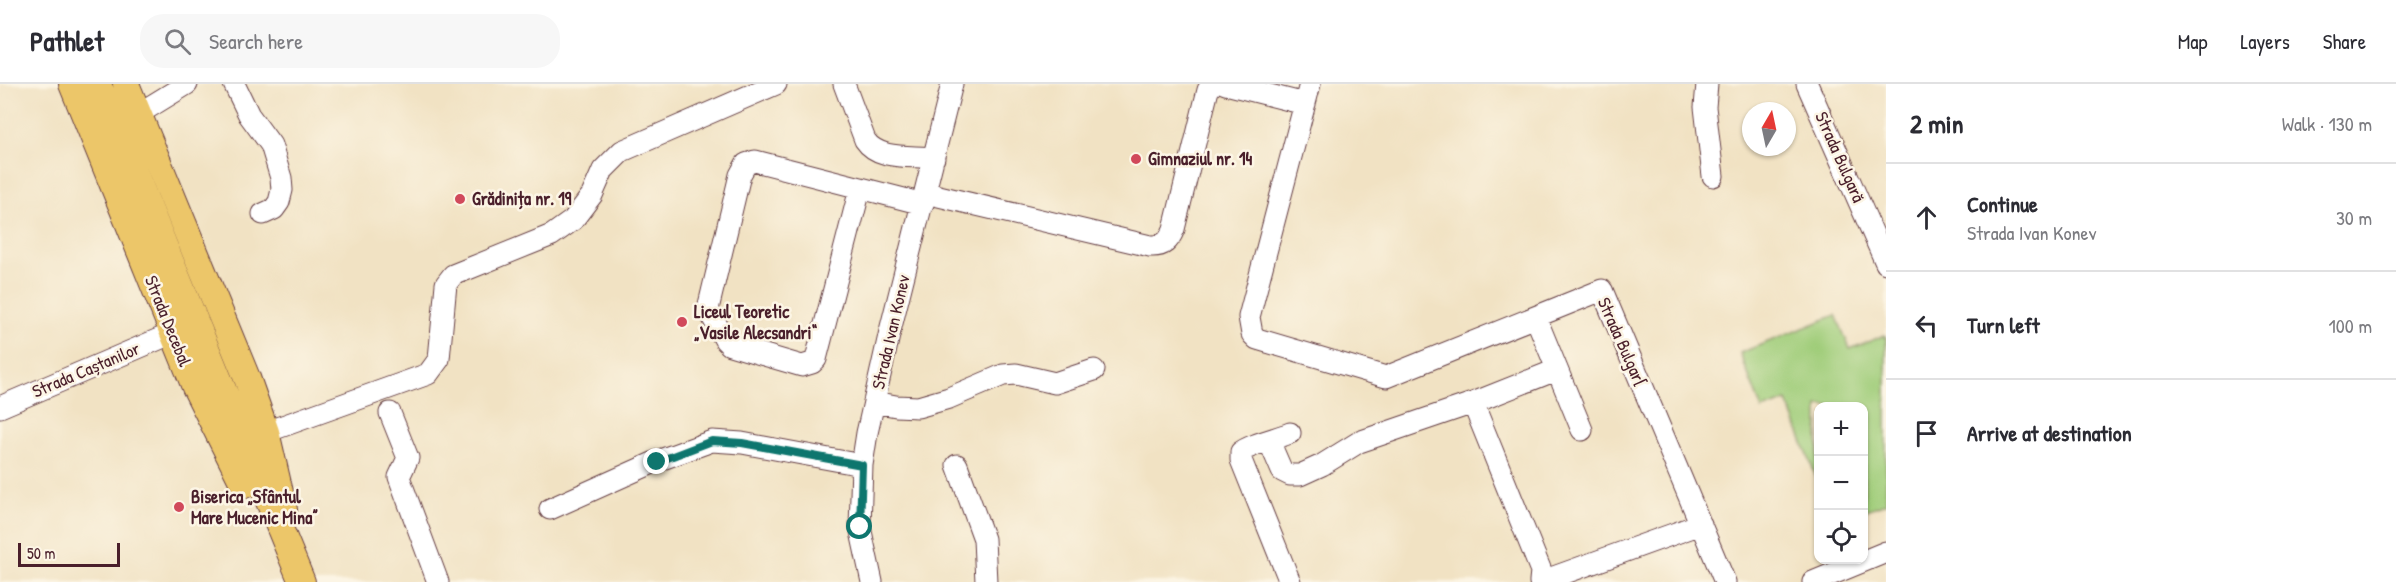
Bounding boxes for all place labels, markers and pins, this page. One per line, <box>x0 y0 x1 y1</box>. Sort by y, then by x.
place label: Gimnaziul nr. 14 <box>1148 146 1253 171</box>
marker: Gimnaziul nr. 14 <box>1129 152 1143 166</box>
place label: Grădinița nr. 19 <box>472 186 572 211</box>
marker: Grădinița nr. 19 <box>453 192 467 206</box>
place label: Liceul Teoretic „Vasile Alecsandri“ <box>694 299 817 345</box>
marker: Liceul Teoretic „Vasile Alecsandri“ <box>675 315 689 329</box>
place label: Biserica „Sfântul Mare Mucenic Mina” <box>191 484 318 530</box>
marker: Biserica „Sfântul Mare Mucenic Mina” <box>172 500 186 514</box>

